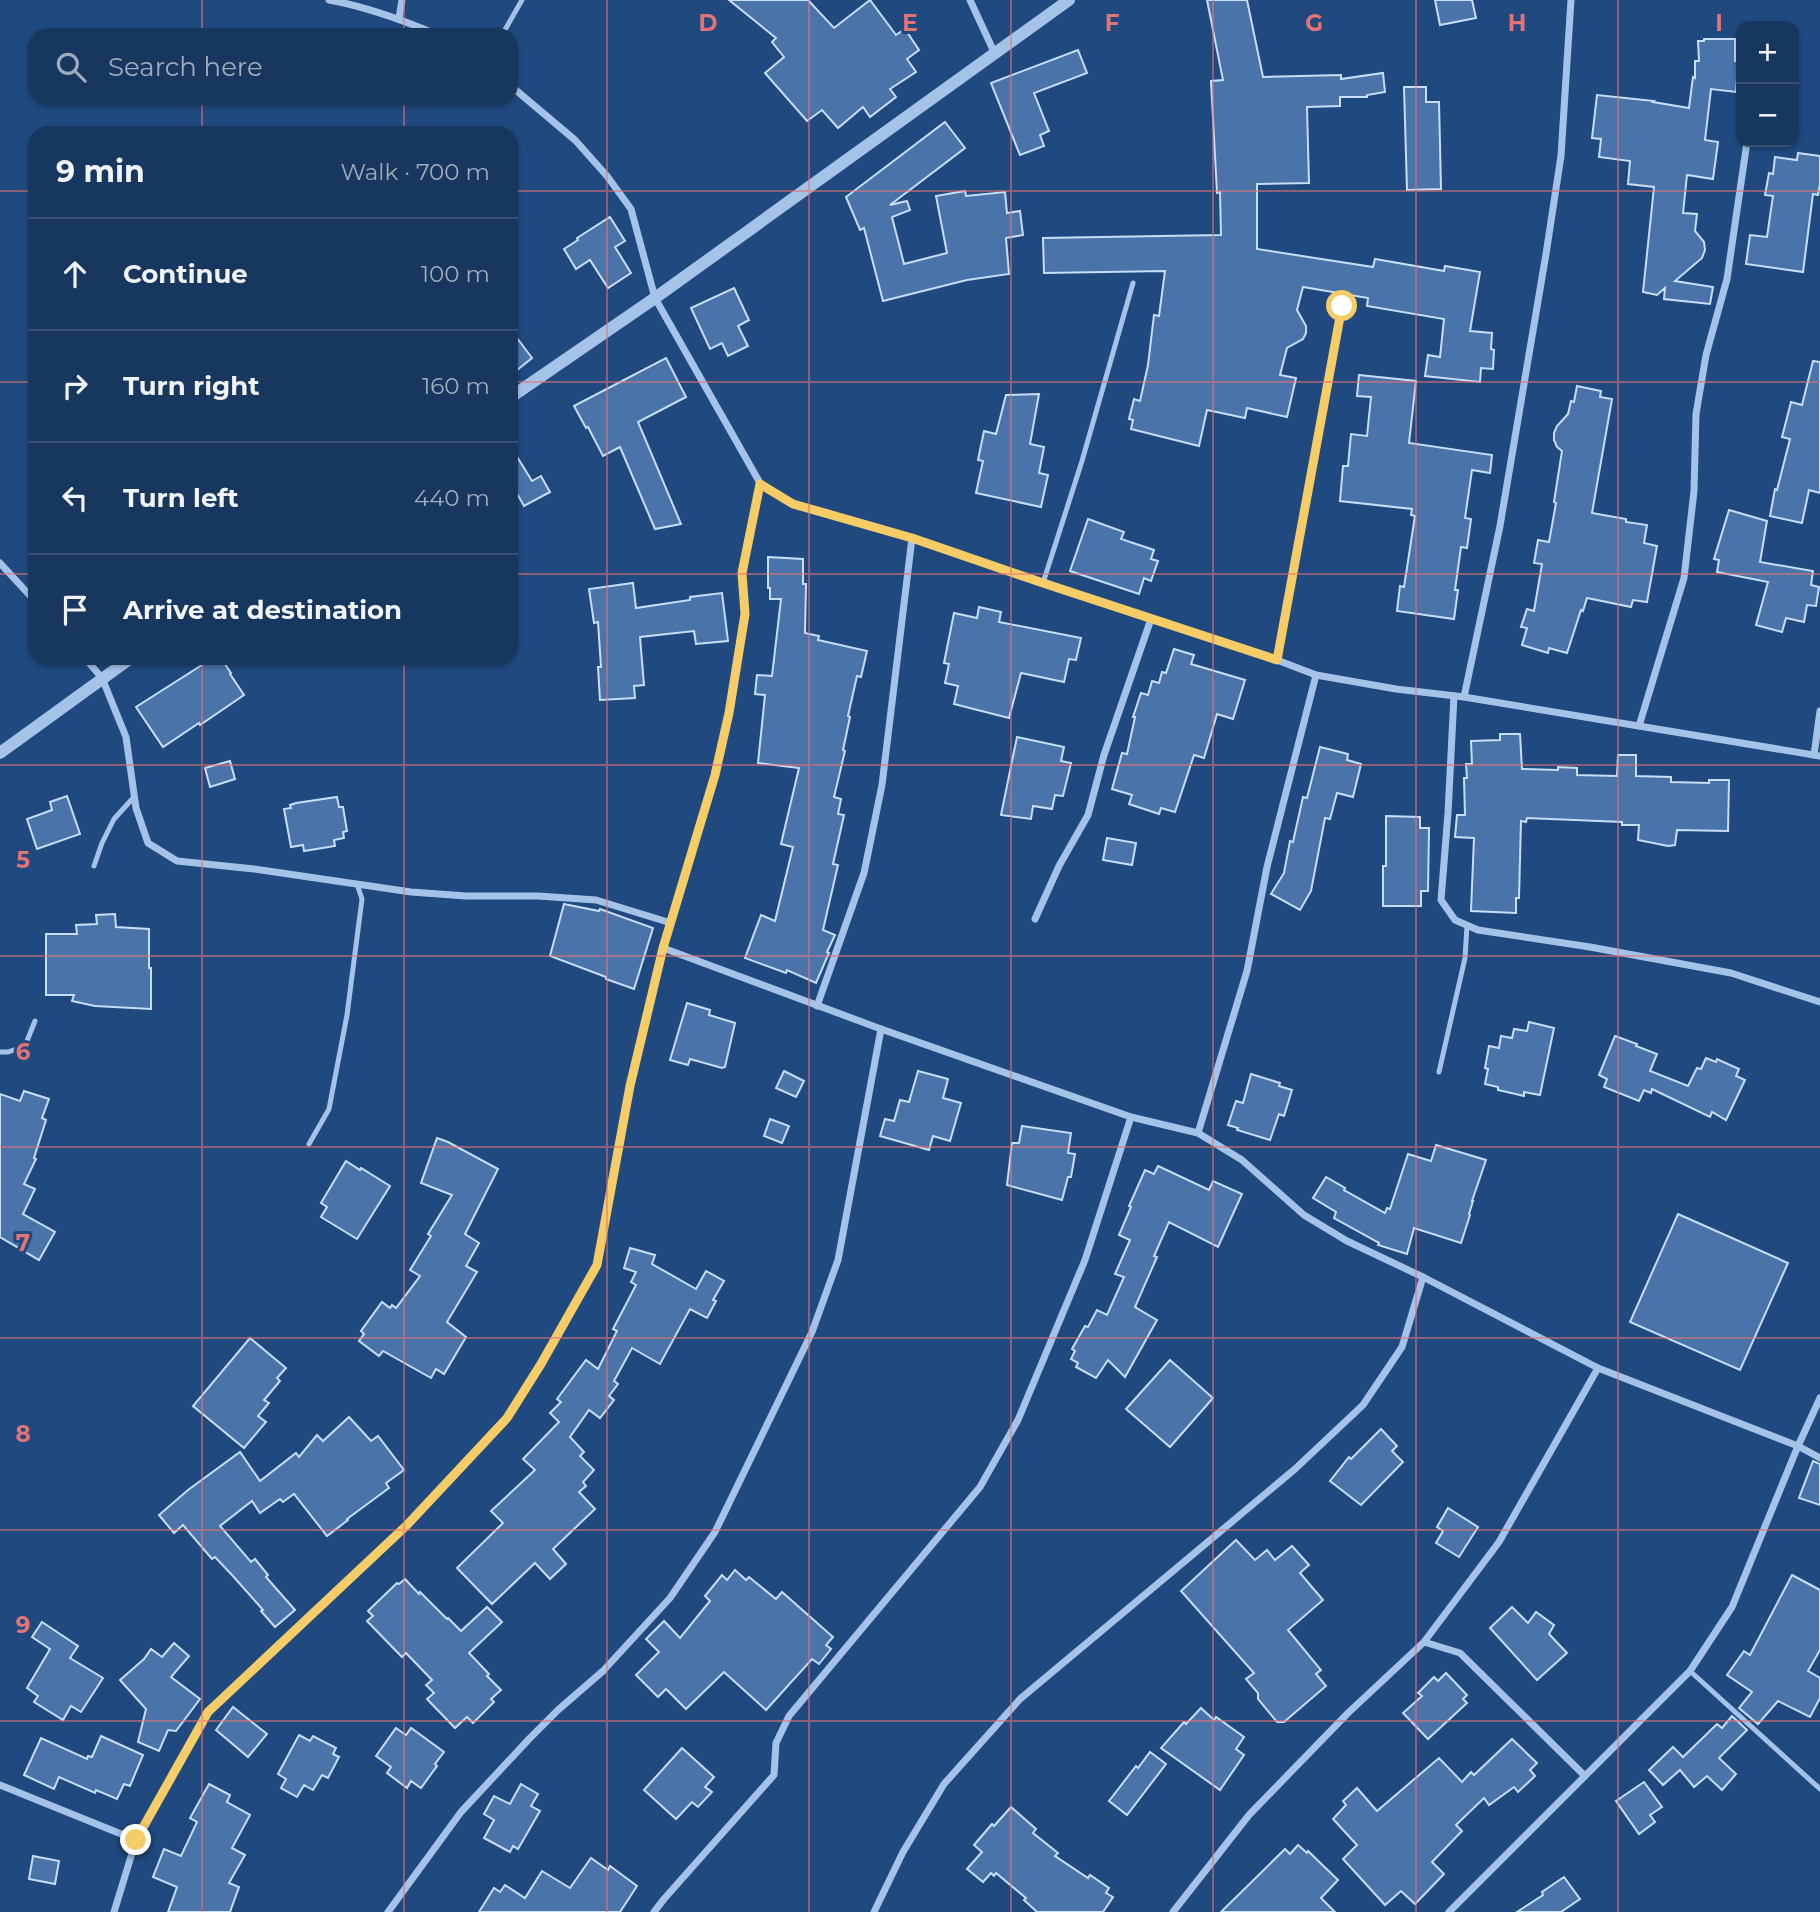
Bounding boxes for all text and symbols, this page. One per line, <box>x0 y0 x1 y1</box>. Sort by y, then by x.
text: D <box>699 9 718 37</box>
text: E <box>902 9 918 37</box>
text: F <box>1105 9 1120 37</box>
text: G <box>1305 9 1323 37</box>
text: H <box>1508 9 1526 37</box>
text: I <box>1715 9 1723 37</box>
map controls <box>1736 21 1799 147</box>
button: + <box>1736 21 1799 84</box>
search box <box>28 28 518 105</box>
icon: search <box>52 48 90 86</box>
text: Search here <box>108 51 263 83</box>
button: − <box>1736 84 1799 147</box>
text: 9 min <box>56 153 145 190</box>
text: Walk · 700 m <box>340 158 490 186</box>
icon: ahead <box>56 255 94 293</box>
text: Continue <box>123 258 248 290</box>
text: 100 m <box>421 260 490 288</box>
route start <box>1326 290 1357 321</box>
icon: right <box>56 367 94 405</box>
text: Turn right <box>123 370 259 402</box>
text: 160 m <box>422 372 490 400</box>
icon: left <box>56 479 94 517</box>
text: Turn left <box>123 482 239 514</box>
text: 440 m <box>414 484 490 512</box>
icon: arrive <box>56 591 94 629</box>
text: Arrive at destination <box>123 594 402 626</box>
text: 5 <box>16 846 30 874</box>
text: 6 <box>16 1038 31 1066</box>
text: 7 <box>16 1229 30 1257</box>
text: 8 <box>15 1420 31 1448</box>
text: 9 <box>16 1611 30 1639</box>
route end <box>120 1824 151 1855</box>

